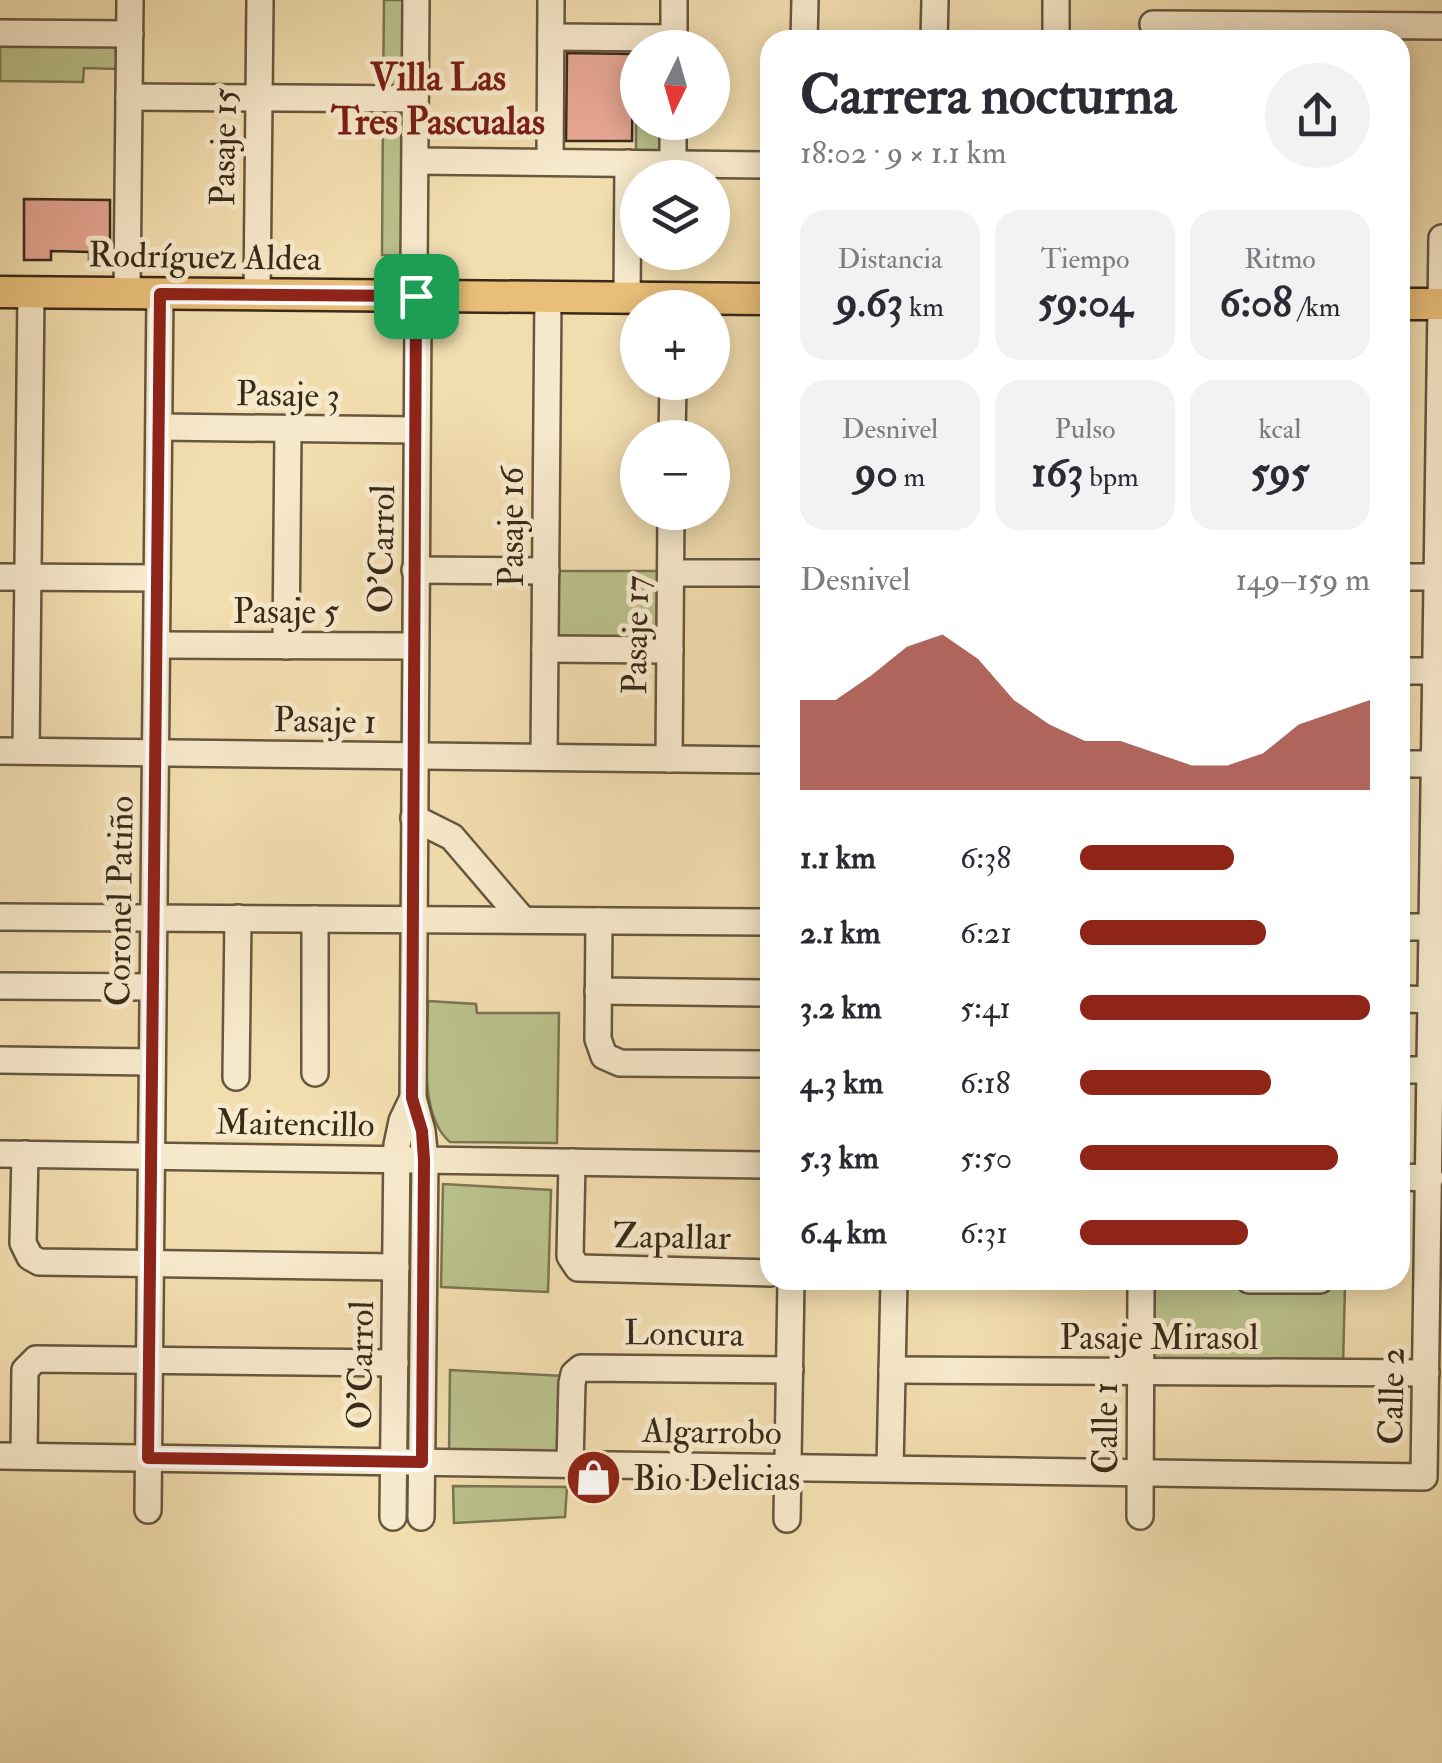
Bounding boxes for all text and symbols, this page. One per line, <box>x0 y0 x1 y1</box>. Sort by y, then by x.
north arrow <box>620 30 730 140</box>
map controls <box>620 30 730 530</box>
district label: Villa Las Tres Pascualas <box>330 54 545 146</box>
text: Carrera nocturna <box>800 61 1176 130</box>
button: share <box>1265 63 1370 168</box>
street label: Pasaje 15 <box>201 87 247 207</box>
text: 18:02 · 9 × 1.1 km <box>800 133 1007 173</box>
button: layers <box>620 160 730 270</box>
street label: Rodríguez Aldea <box>88 233 322 281</box>
text: Distancia <box>837 242 943 277</box>
text: Tiempo <box>1041 242 1129 277</box>
text: Ritmo <box>1244 242 1316 277</box>
pin <box>374 254 459 339</box>
icon: arrive <box>389 269 444 324</box>
text: 9.63 <box>836 277 903 329</box>
text: 59:04 <box>1038 277 1132 329</box>
text: 6:08 <box>1219 277 1292 329</box>
button: + <box>620 290 730 400</box>
text: km <box>903 290 944 325</box>
text: /km <box>1292 290 1341 325</box>
street label: Pasaje 3 <box>236 372 340 418</box>
text: Desnivel <box>842 412 938 447</box>
text: Pulso <box>1054 412 1116 447</box>
text: kcal <box>1259 412 1301 447</box>
button: − <box>620 420 730 530</box>
text: 90 <box>855 447 898 499</box>
text: 163 <box>1031 447 1083 499</box>
text: 595 <box>1251 447 1309 499</box>
text: m <box>898 460 925 495</box>
text: bpm <box>1083 460 1139 495</box>
street label: Pasaje 16 <box>490 464 534 587</box>
street label: O'Carrol <box>359 484 405 614</box>
text: Desnivel <box>800 560 910 600</box>
text: 149–159 m <box>1235 560 1370 600</box>
street label: Pasaje 17 <box>613 575 659 695</box>
street label: Pasaje 5 <box>233 590 340 634</box>
street label: Pasaje 1 <box>273 698 377 744</box>
street label: Coronel Patiño <box>96 795 144 1007</box>
text: 1.1 km <box>800 838 876 878</box>
text: 6:38 <box>960 838 1011 878</box>
text: 2.1 km <box>800 913 881 953</box>
text: 6:21 <box>960 913 1012 953</box>
text: 3.2 km <box>800 988 882 1028</box>
text: 5:41 <box>960 988 1011 1028</box>
text: 4.3 km <box>800 1063 883 1103</box>
text: 6:18 <box>960 1063 1010 1103</box>
street label: Maitencillo <box>215 1101 375 1147</box>
text: 5.3 km <box>800 1138 879 1178</box>
text: 5:50 <box>960 1138 1012 1178</box>
text: 6.4 km <box>800 1213 887 1253</box>
text: 6:31 <box>960 1213 1008 1253</box>
street label: Zapallar <box>613 1214 731 1260</box>
street label: O'Carrol <box>338 1300 384 1430</box>
street label: Loncura <box>624 1311 745 1357</box>
street label: Pasaje Mirasol <box>1060 1316 1258 1360</box>
street label: Calle 2 <box>1369 1347 1415 1445</box>
street label: Calle 1 <box>1084 1382 1128 1474</box>
street label: Algarrobo <box>641 1409 782 1455</box>
shop icon: Bio Delicias <box>564 1448 624 1508</box>
place label: Bio Delicias <box>633 1457 800 1501</box>

